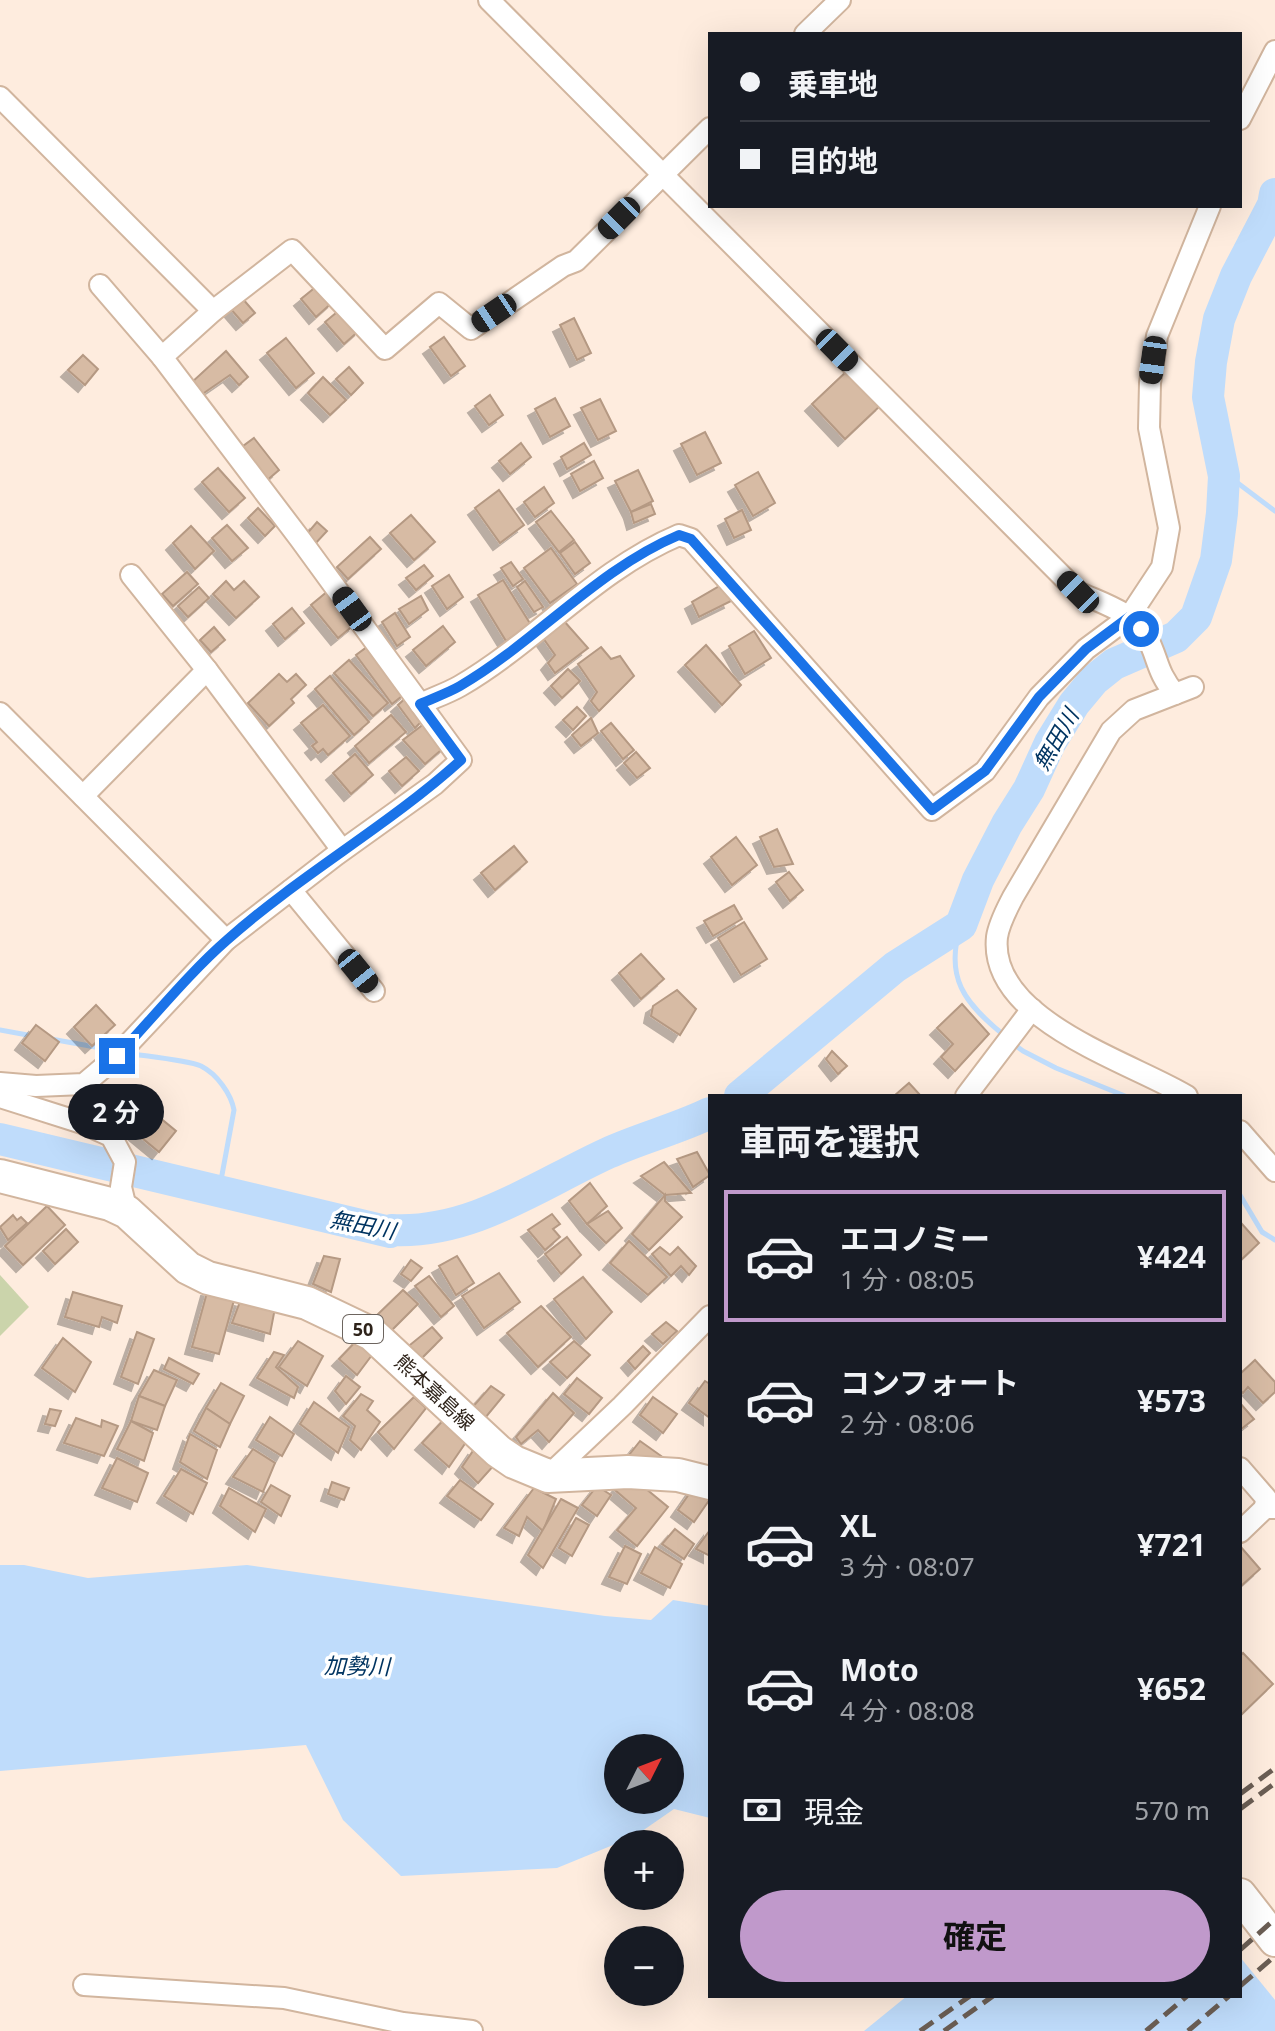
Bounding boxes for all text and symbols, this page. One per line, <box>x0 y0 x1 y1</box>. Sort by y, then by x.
text: 乗車地 <box>788 63 878 104</box>
text: 目的地 <box>788 140 878 181</box>
car <box>594 193 644 243</box>
car <box>467 290 521 336</box>
car <box>812 325 862 375</box>
car <box>1138 335 1168 385</box>
car <box>1053 567 1103 617</box>
car <box>328 583 376 635</box>
route start <box>1123 611 1159 647</box>
water label: 無田川 <box>1026 701 1085 775</box>
car <box>334 945 382 997</box>
route end <box>99 1038 135 1074</box>
callout: 2 分 <box>69 1084 165 1140</box>
text: 2 分 <box>92 1094 140 1130</box>
text: 車両を選択 <box>740 1117 920 1166</box>
water label: 無田川 <box>328 1203 400 1245</box>
text: エコノミー <box>840 1218 990 1259</box>
icon: car <box>744 1220 816 1292</box>
text: ¥424 <box>1137 1236 1206 1277</box>
text: 1 分 · 08:05 <box>840 1261 975 1297</box>
road number: 50 <box>343 1315 383 1343</box>
street label: 熊本嘉島線 <box>389 1348 481 1436</box>
text: コンフォート <box>840 1362 1019 1403</box>
icon: car <box>744 1364 816 1436</box>
text: ¥573 <box>1137 1380 1206 1421</box>
text: 2 分 · 08:06 <box>840 1405 975 1441</box>
text: XL <box>840 1505 877 1546</box>
icon: car <box>744 1508 816 1580</box>
text: ¥721 <box>1137 1524 1206 1565</box>
text: 3 分 · 08:07 <box>840 1548 975 1584</box>
water label: 加勢川 <box>324 1649 392 1681</box>
text: Moto <box>840 1649 919 1690</box>
icon: car <box>744 1652 816 1724</box>
text: ¥652 <box>1137 1668 1206 1709</box>
text: 4 分 · 08:08 <box>840 1692 975 1728</box>
north arrow <box>604 1734 684 1814</box>
map controls <box>604 1734 684 2006</box>
icon: cash <box>740 1788 784 1832</box>
text: 現金 <box>804 1791 864 1832</box>
text: 570 m <box>1134 1792 1210 1828</box>
button: + <box>604 1830 684 1910</box>
button: 確定 <box>740 1890 1210 1982</box>
button: − <box>604 1926 684 2006</box>

